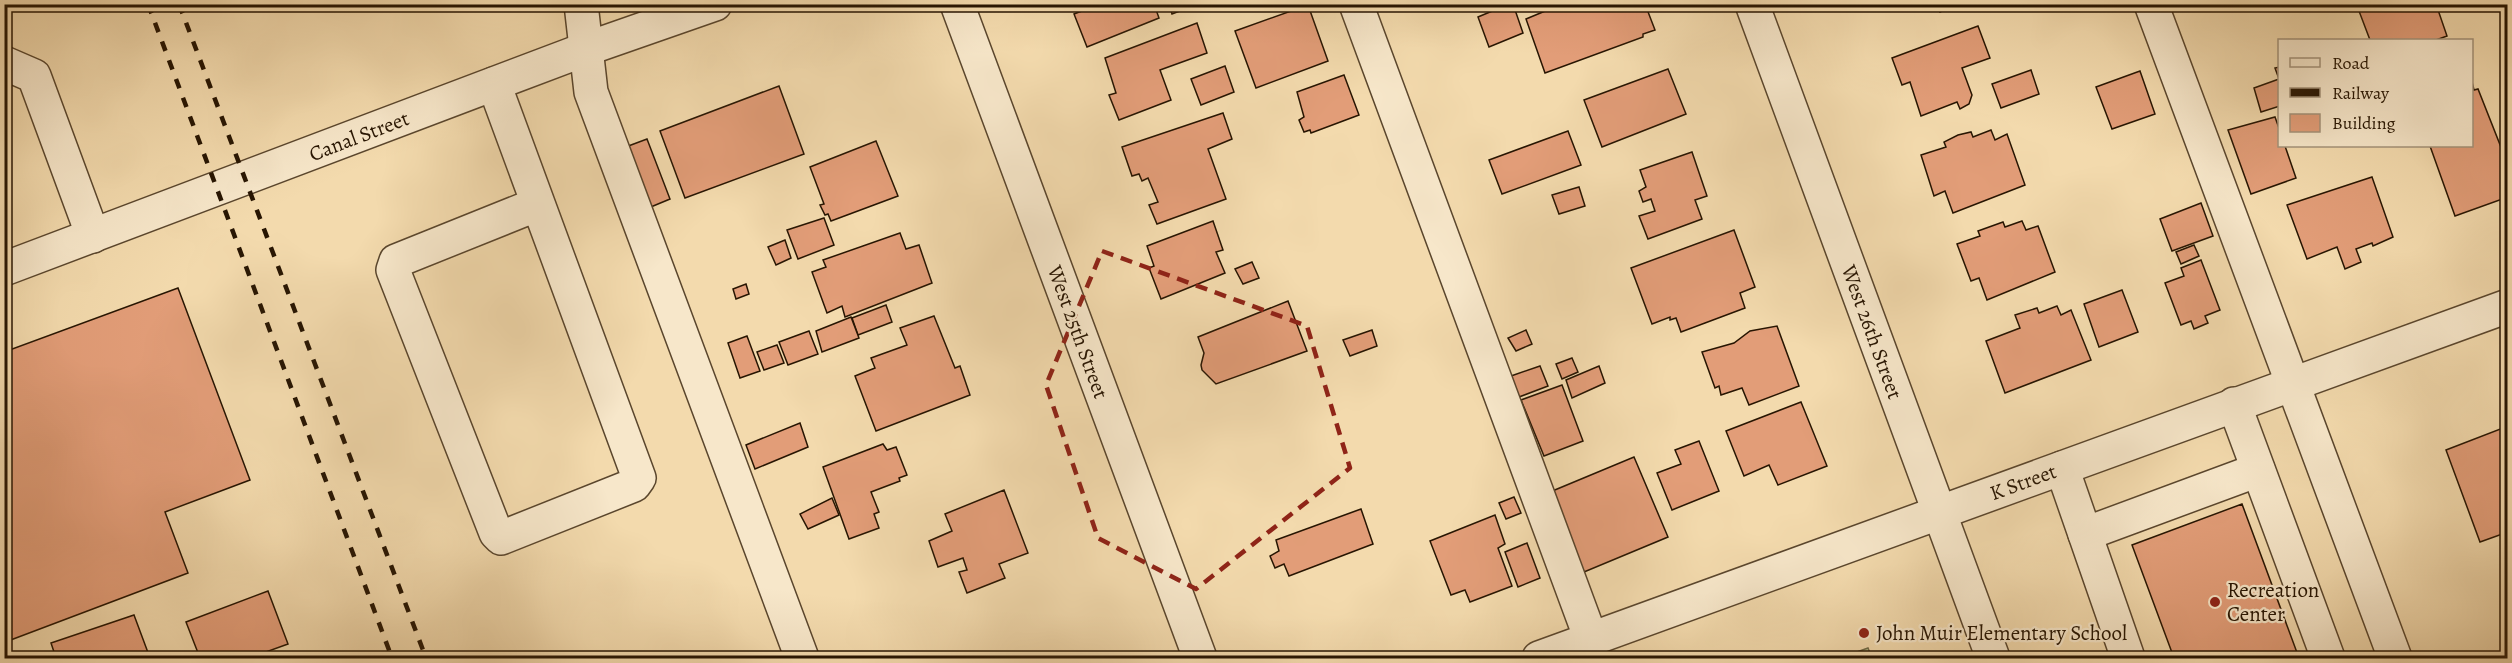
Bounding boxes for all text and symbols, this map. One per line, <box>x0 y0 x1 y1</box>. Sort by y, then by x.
legend <box>2278 39 2473 147</box>
text: Road <box>2332 51 2370 75</box>
text: Railway <box>2332 81 2390 105</box>
street label: Canal Street <box>305 104 413 168</box>
text: Building <box>2332 111 2396 135</box>
street label: West 26th Street <box>1834 260 1909 403</box>
street label: West 25th Street <box>1041 261 1115 403</box>
street label: K Street <box>1986 457 2060 507</box>
place label: Recreation Center <box>2227 576 2319 628</box>
marker: Recreation Center <box>2208 595 2222 609</box>
place label: John Muir Elementary School <box>1876 619 2127 647</box>
marker: John Muir Elementary School <box>1857 626 1871 640</box>

